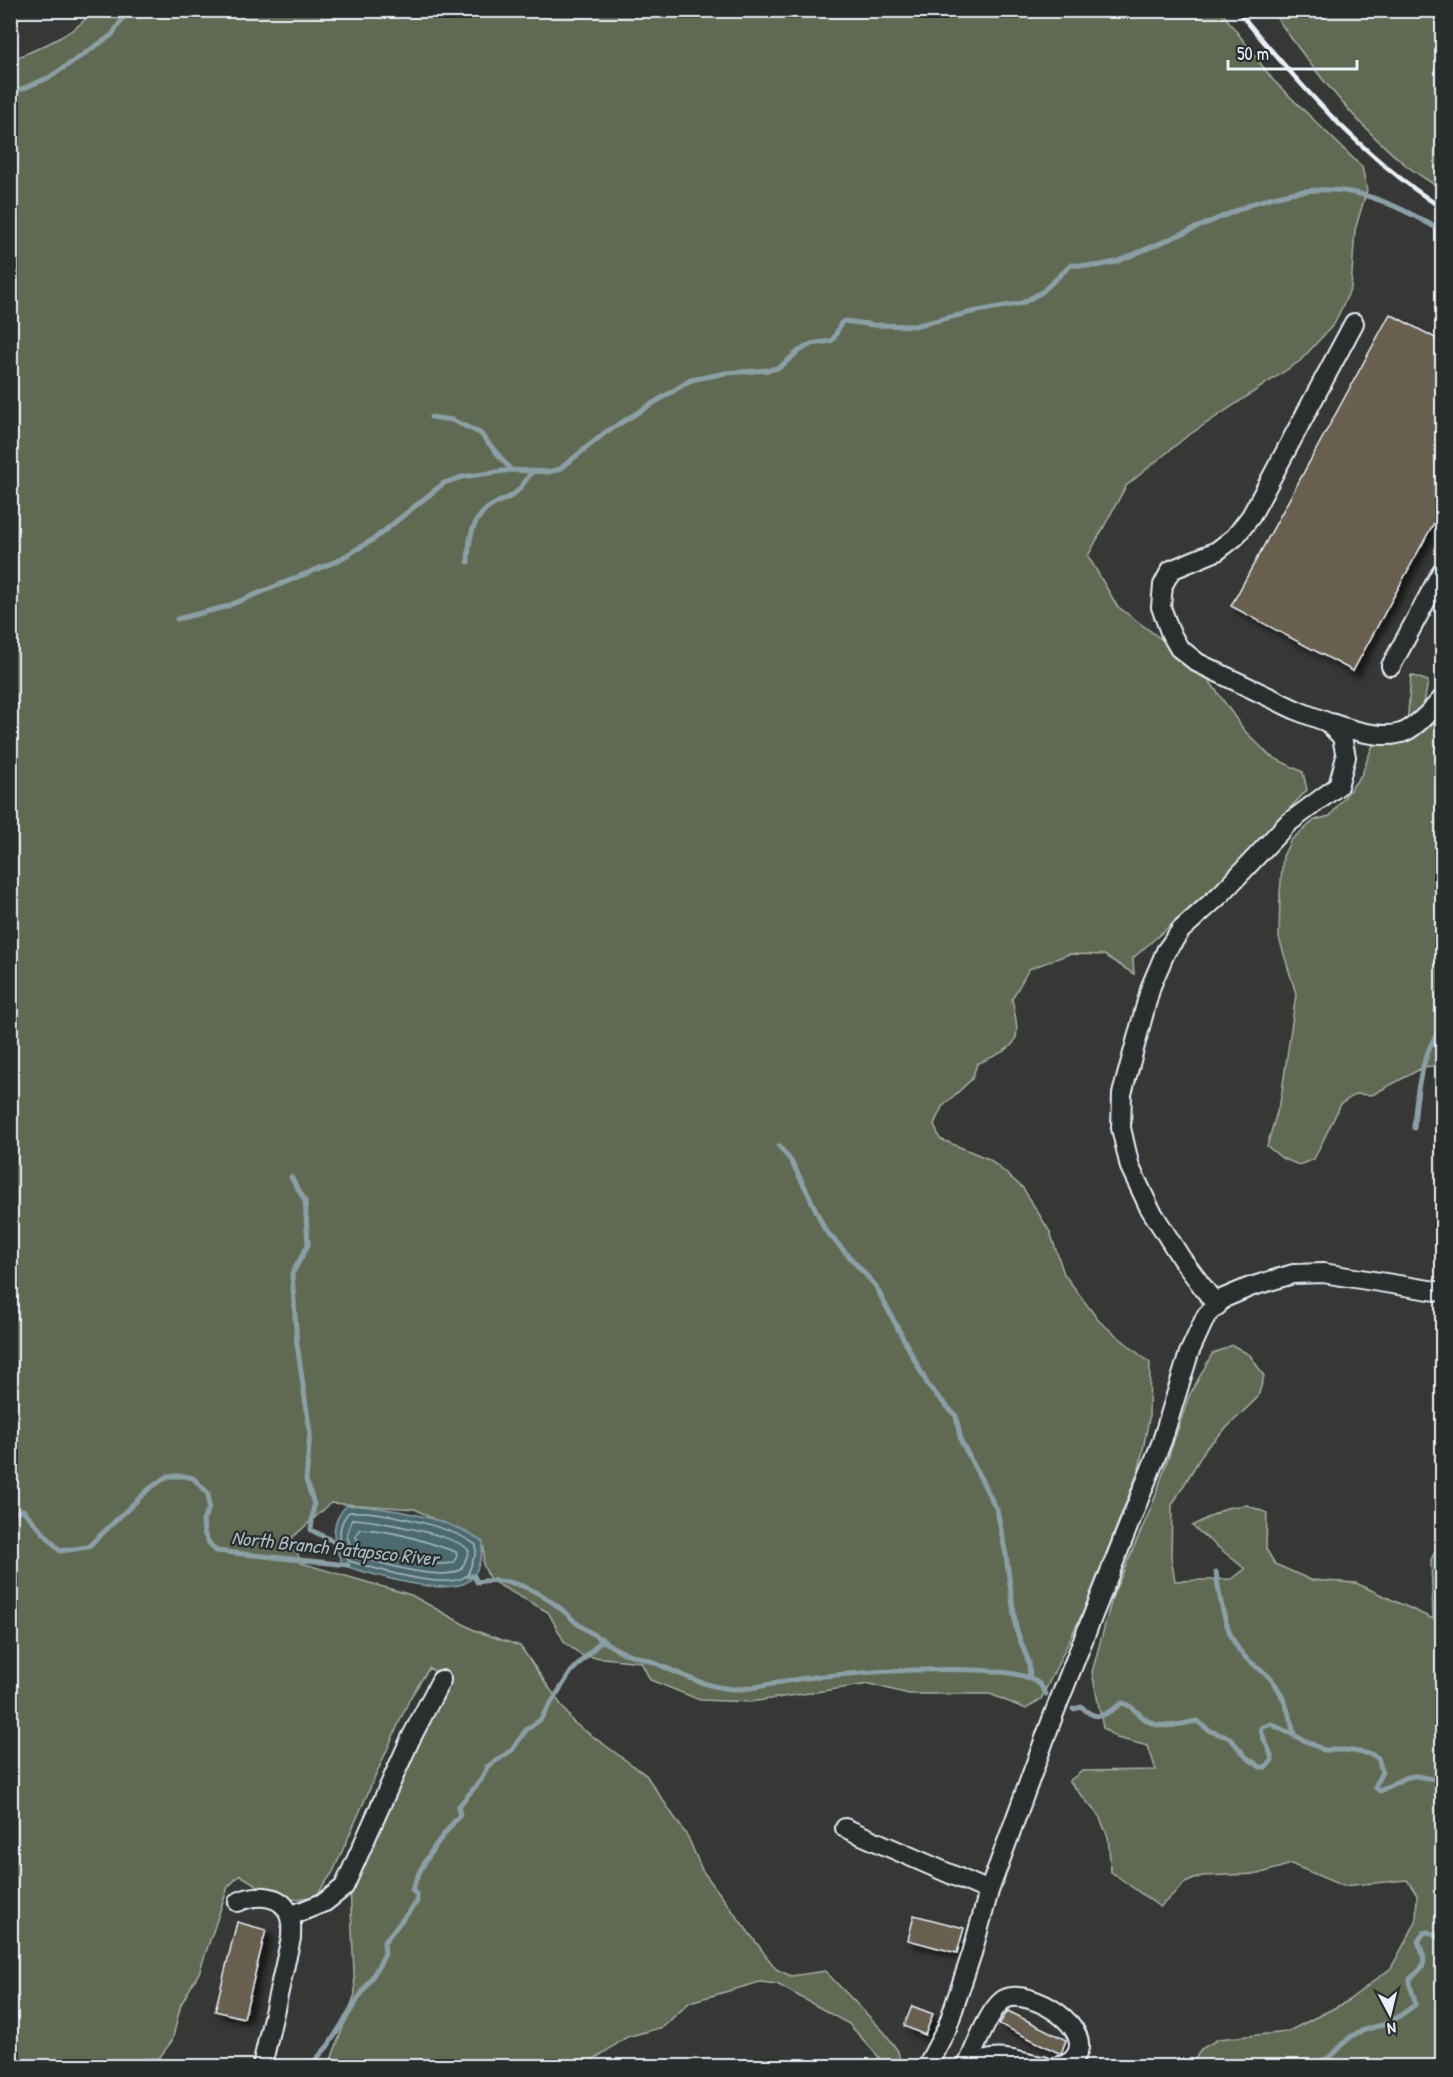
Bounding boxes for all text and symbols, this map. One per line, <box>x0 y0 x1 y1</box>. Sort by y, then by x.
scale bar <box>1228 33 1357 71</box>
text: 50 m <box>1237 41 1269 66</box>
water label: North Branch Patapsco River <box>230 1523 442 1573</box>
north arrow <box>1360 1984 1420 2044</box>
text: N <box>1386 2017 1397 2040</box>

